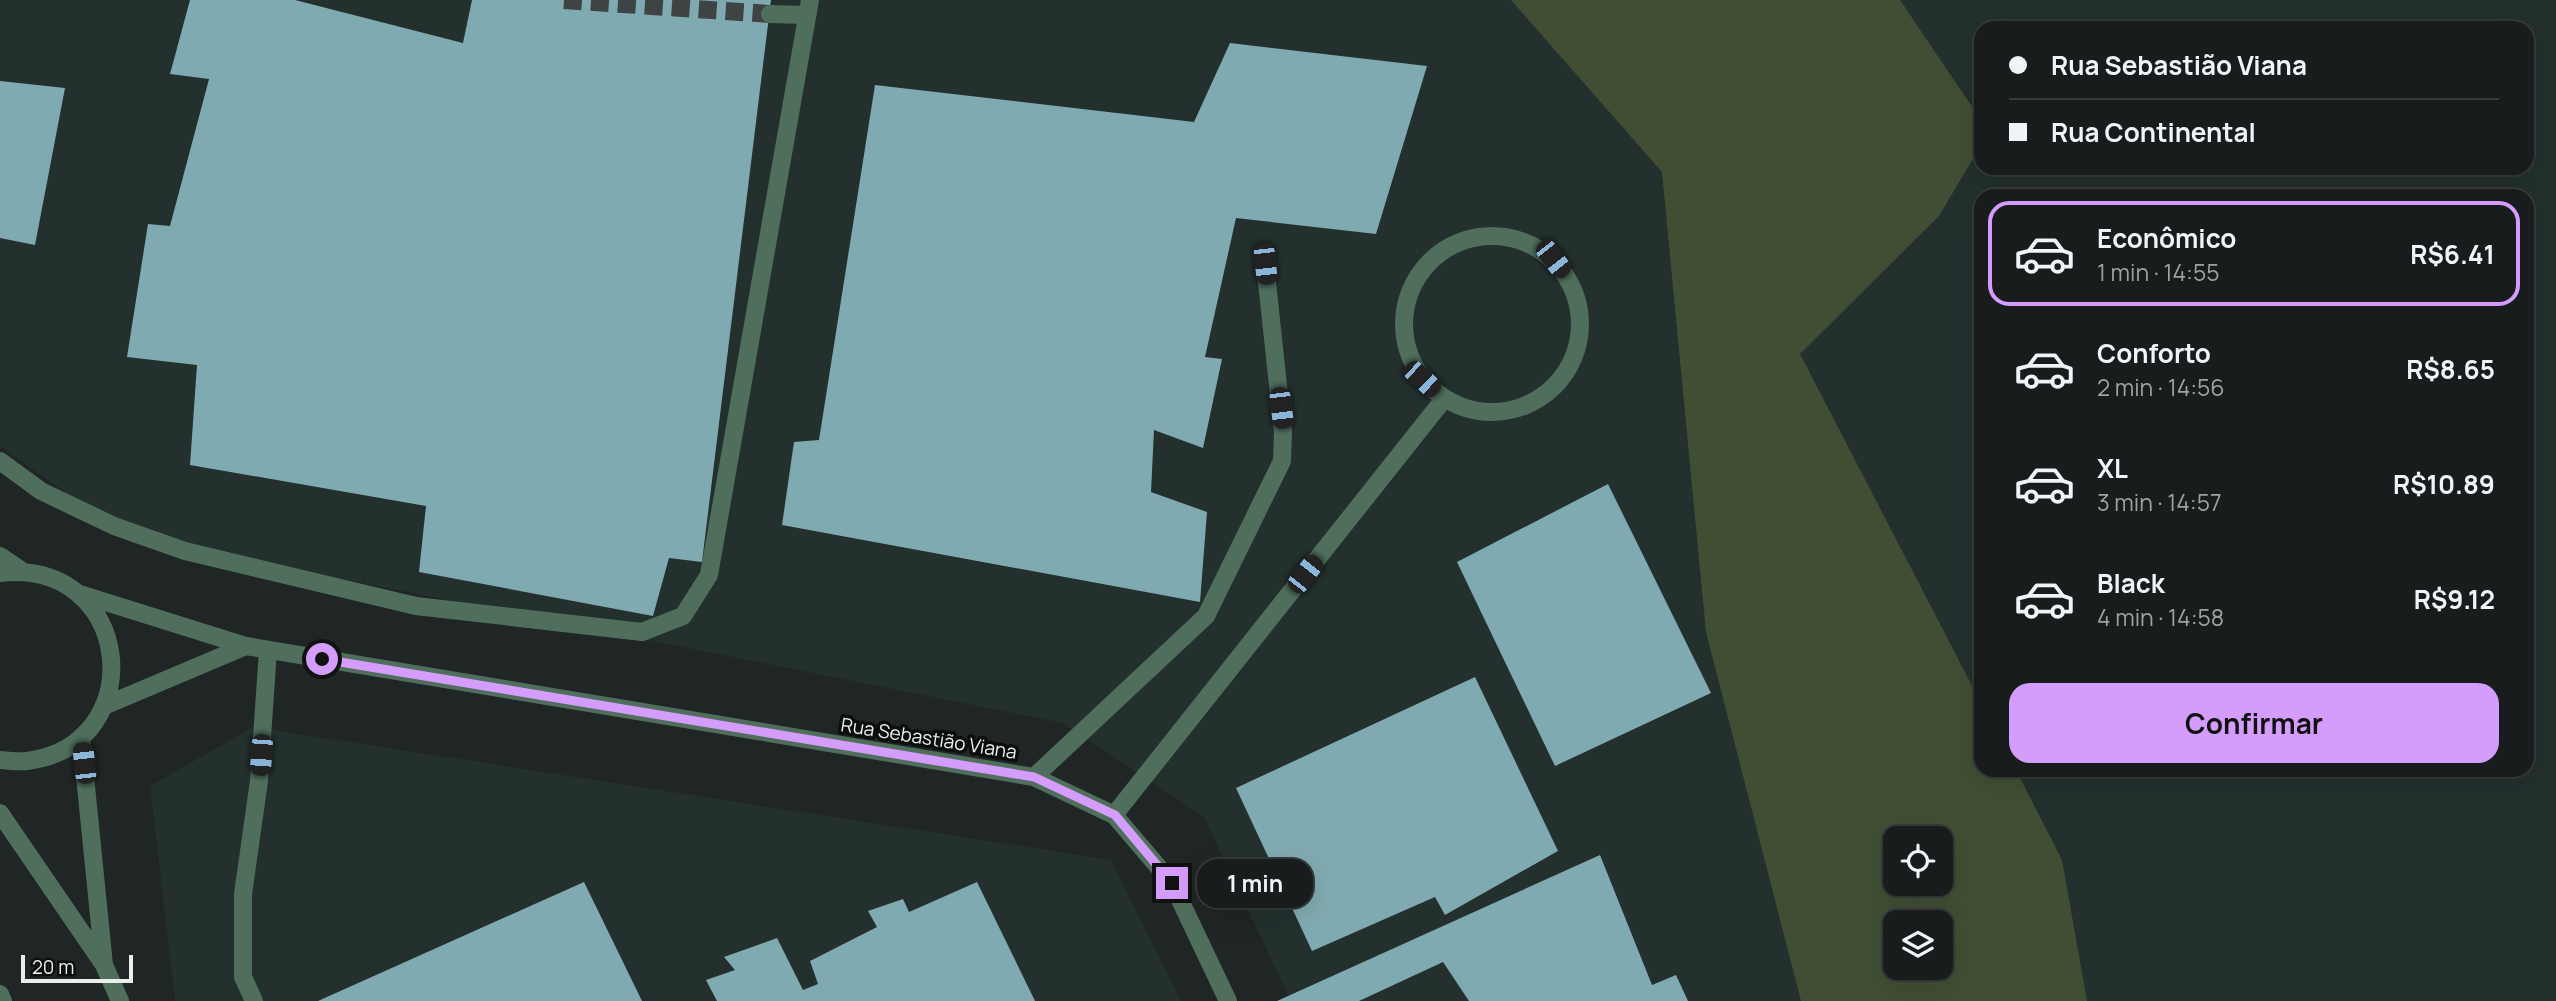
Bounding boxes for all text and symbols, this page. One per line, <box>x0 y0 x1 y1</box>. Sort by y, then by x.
text: Rua Sebastião Viana <box>2051 47 2307 83</box>
text: Rua Continental <box>2051 114 2256 150</box>
text: Econômico <box>2097 220 2236 256</box>
icon: car <box>2013 222 2076 285</box>
car <box>1532 236 1575 282</box>
text: R$6.41 <box>2410 236 2495 272</box>
car <box>1253 242 1278 286</box>
text: 1 min · 14:55 <box>2097 256 2220 288</box>
text: Conforto <box>2097 335 2211 371</box>
icon: car <box>2013 337 2076 400</box>
text: R$8.65 <box>2406 351 2495 387</box>
car <box>1400 357 1445 401</box>
text: 2 min · 14:56 <box>2097 371 2225 403</box>
car <box>1269 386 1294 430</box>
text: XL <box>2097 450 2128 486</box>
icon: car <box>2013 452 2076 515</box>
text: R$10.89 <box>2393 466 2495 502</box>
text: 3 min · 14:57 <box>2097 486 2222 518</box>
car <box>1284 551 1327 597</box>
text: Black <box>2097 565 2165 601</box>
icon: car <box>2013 567 2076 630</box>
text: R$9.12 <box>2414 581 2495 617</box>
text: 4 min · 14:58 <box>2097 601 2224 633</box>
route start <box>306 643 338 675</box>
button: Confirmar <box>2009 683 2499 763</box>
street label: Rua Sebastião Viana <box>839 711 1019 765</box>
car <box>250 733 273 777</box>
car <box>72 741 97 785</box>
map controls <box>1883 826 1953 980</box>
button: locate <box>1883 826 1953 896</box>
callout: 1 min <box>1196 858 1312 908</box>
route end <box>1156 867 1188 899</box>
text: 1 min <box>1227 867 1283 899</box>
button: layers <box>1883 910 1953 980</box>
scale bar <box>21 952 133 984</box>
text: 20 m <box>32 954 74 980</box>

